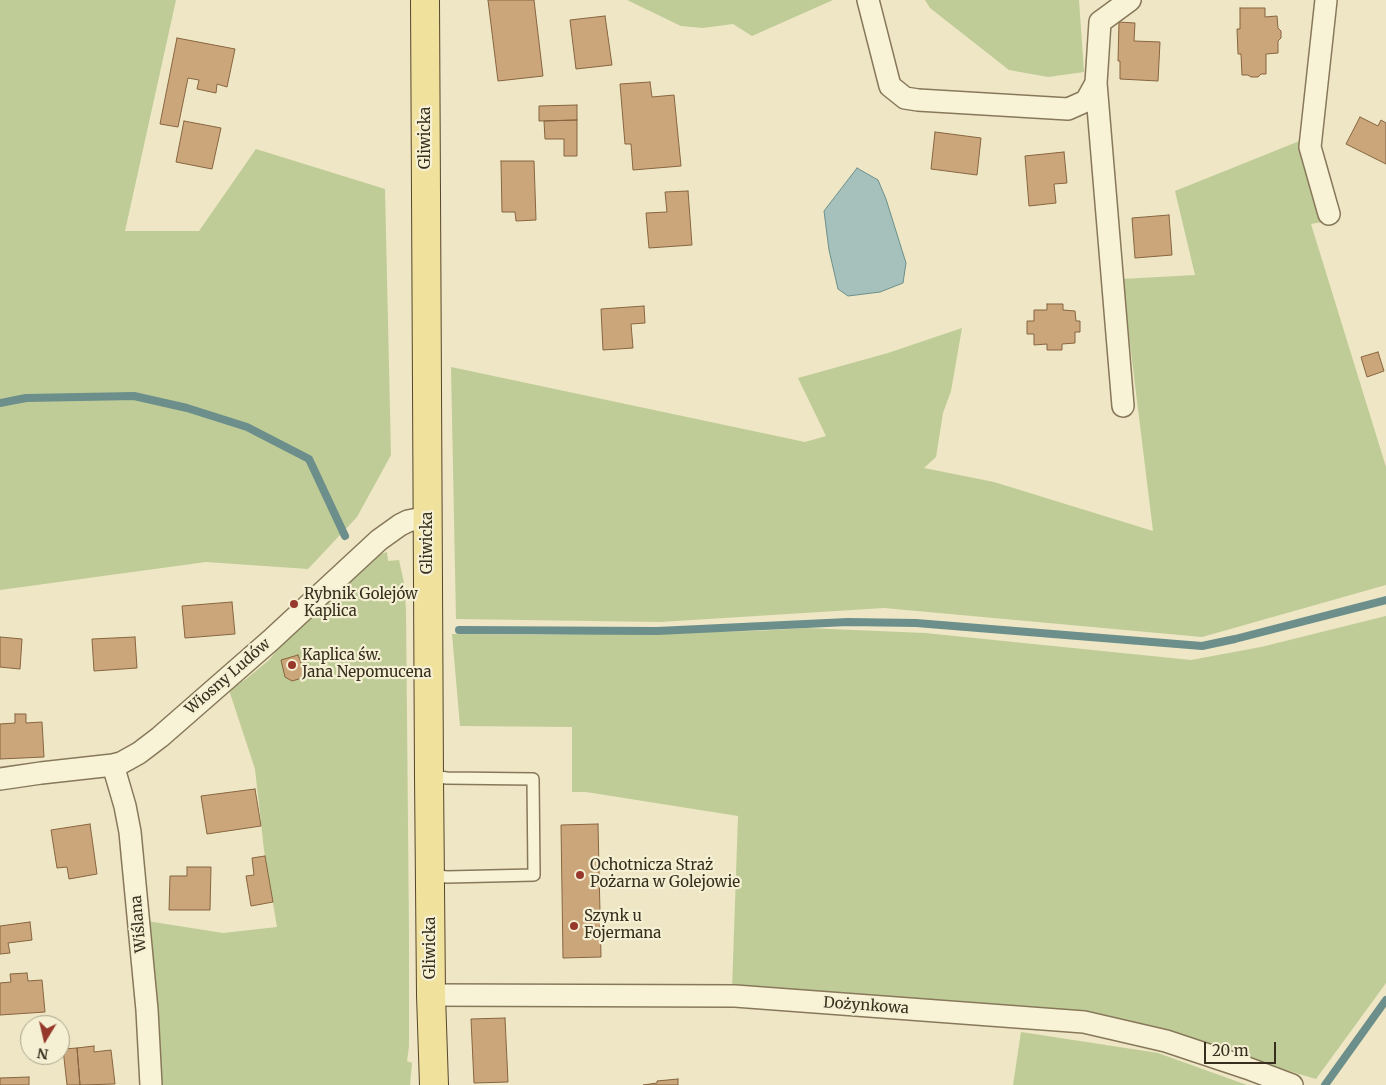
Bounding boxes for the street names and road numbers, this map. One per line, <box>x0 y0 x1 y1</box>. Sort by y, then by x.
street label: Gliwicka <box>417 107 435 169</box>
street label: Gliwicka <box>419 512 437 574</box>
street label: Wiosny Ludów <box>182 635 274 719</box>
street label: Wiślana <box>128 894 150 954</box>
street label: Gliwicka <box>422 917 440 979</box>
street label: Dożynkowa <box>823 994 909 1018</box>

